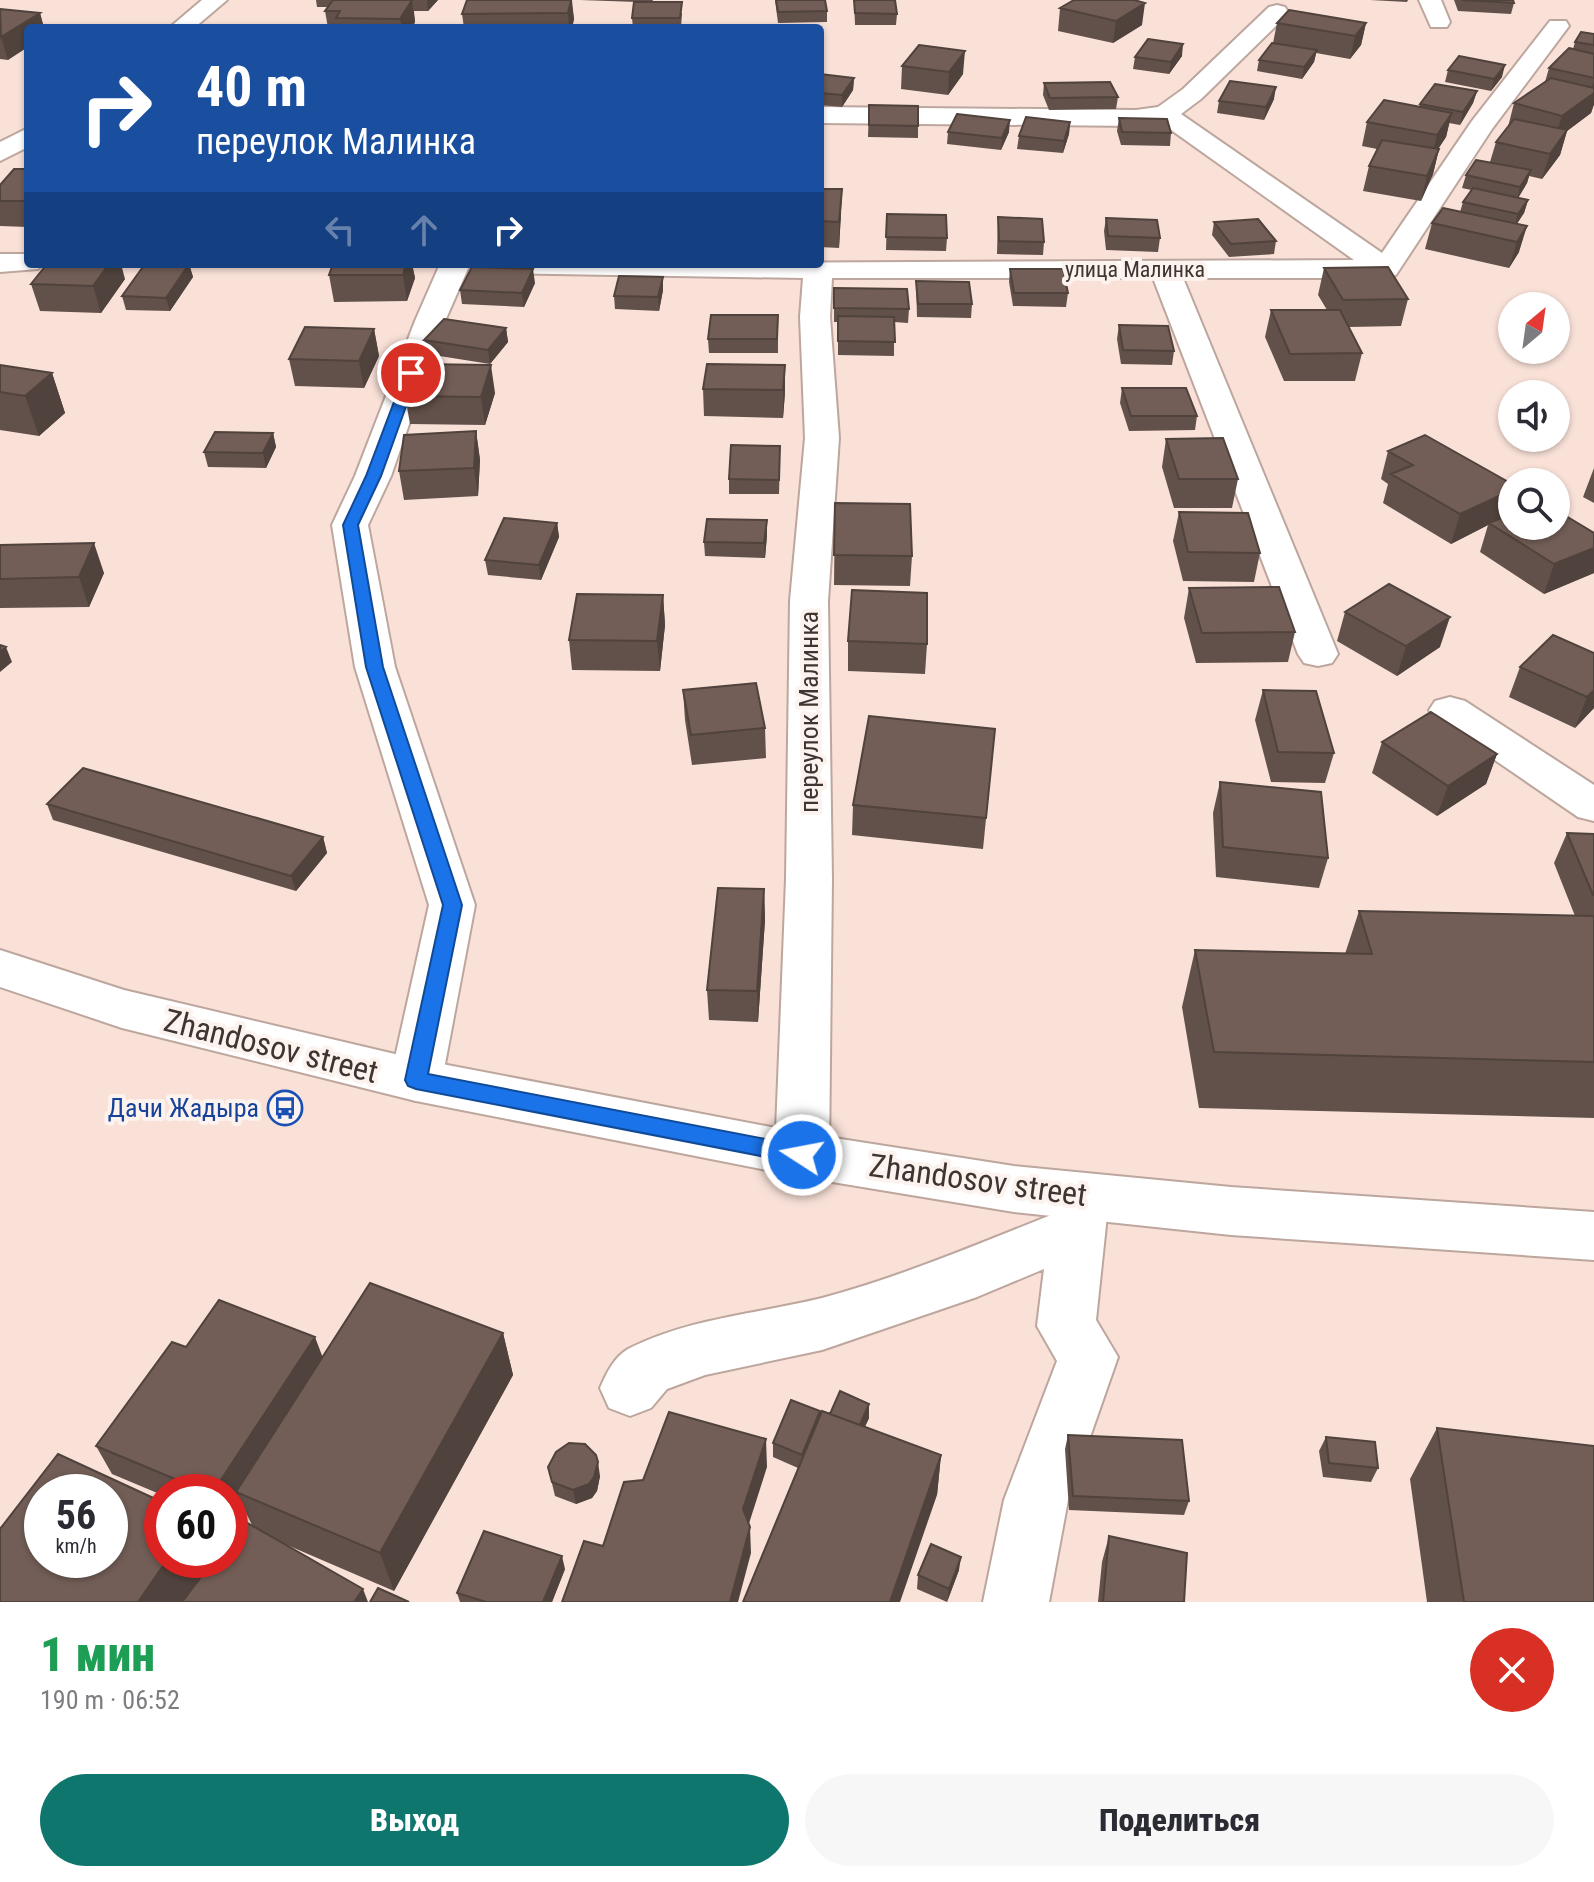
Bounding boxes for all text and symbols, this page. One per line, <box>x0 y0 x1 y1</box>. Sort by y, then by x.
text: 40 m <box>196 54 307 120</box>
icon: right <box>64 56 168 160</box>
text: переулок Малинка <box>196 121 476 163</box>
icon: left <box>318 208 362 252</box>
icon: ahead <box>402 208 446 252</box>
icon: right <box>486 208 530 252</box>
street label: улица Малинка <box>1065 257 1205 282</box>
north arrow <box>1498 292 1570 364</box>
map controls <box>1498 292 1570 540</box>
pin <box>377 339 445 407</box>
icon: arrive <box>389 351 433 395</box>
button: sound <box>1498 380 1570 452</box>
button: search <box>1498 468 1570 540</box>
street label: переулок Малинка <box>794 611 824 813</box>
street label: Zhandosov street <box>160 1001 382 1091</box>
bus stop icon: Дачи Жадыра <box>266 1089 304 1127</box>
place label: Дачи Жадыра <box>108 1093 259 1123</box>
position arrow <box>760 1113 844 1197</box>
street label: Zhandosov street <box>867 1146 1089 1214</box>
speed limit sign: 60 <box>144 1474 248 1578</box>
text: 56 <box>56 1492 96 1539</box>
text: km/h <box>55 1534 97 1558</box>
text: 1 мин <box>40 1626 155 1683</box>
button: close <box>1470 1628 1554 1712</box>
text: 190 m · 06:52 <box>40 1685 180 1715</box>
button: Выход <box>40 1774 789 1866</box>
button: Поделиться <box>805 1774 1554 1866</box>

